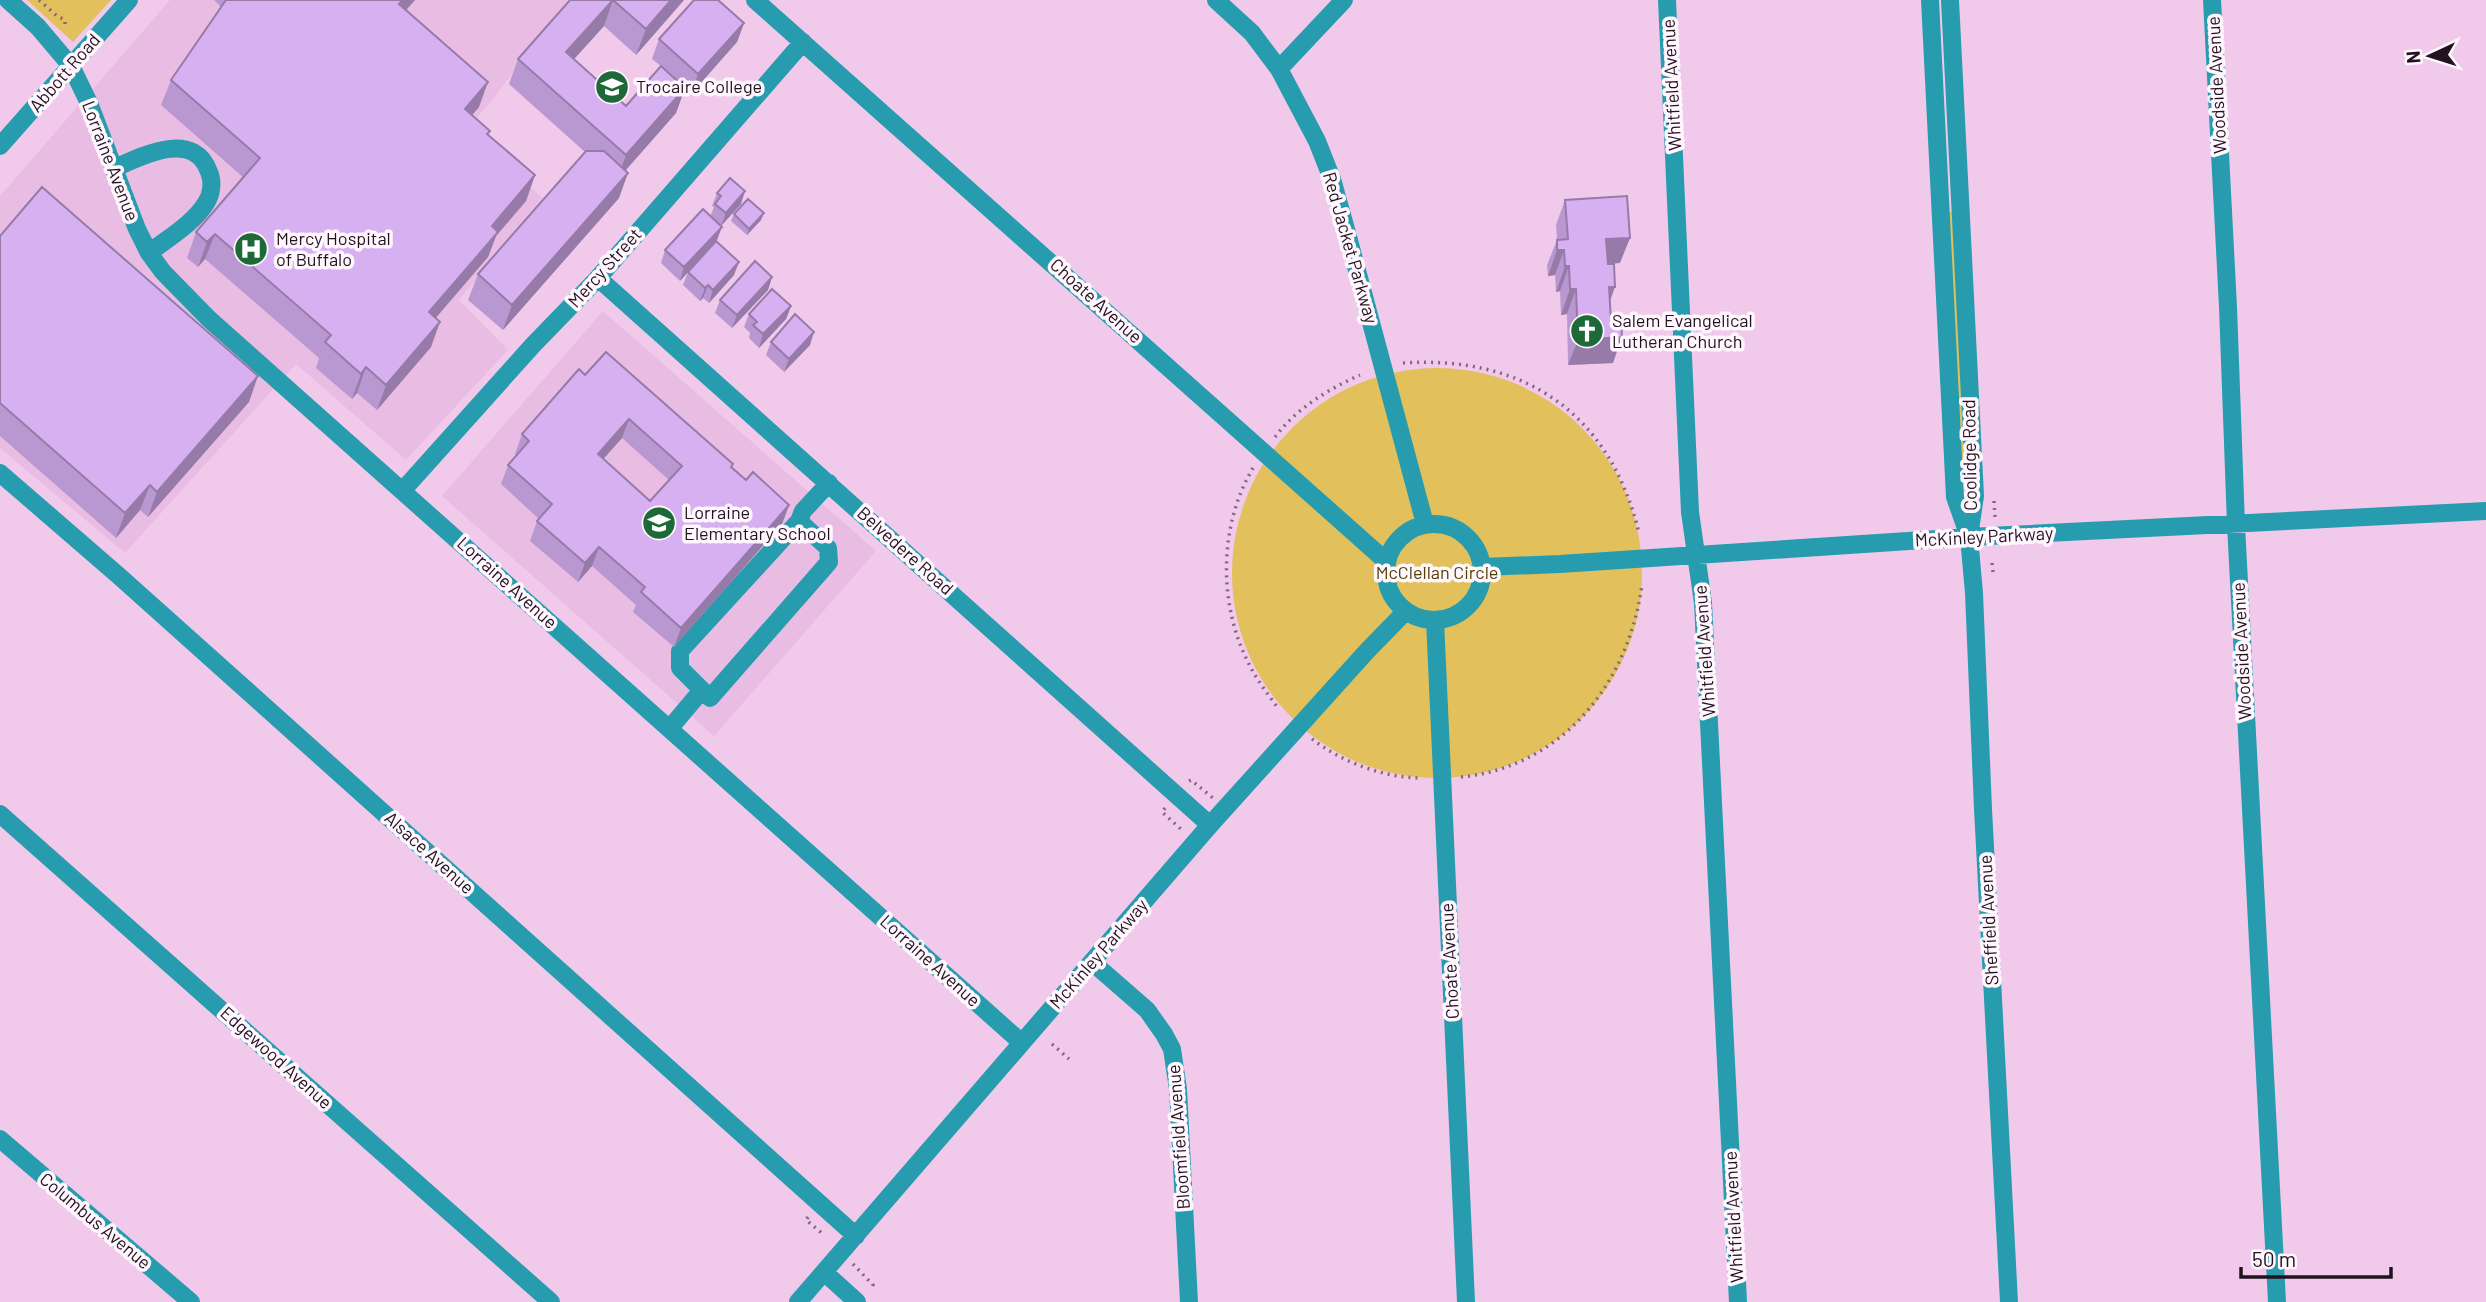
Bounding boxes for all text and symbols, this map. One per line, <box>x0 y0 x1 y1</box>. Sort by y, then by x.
street label: Woodside Avenue <box>2201 16 2231 154</box>
street label: Whitfield Avenue <box>1657 19 1685 152</box>
north arrow <box>2395 21 2465 91</box>
street label: Abbott Road <box>24 29 104 116</box>
text: N <box>2401 50 2424 64</box>
school or university icon: Trocaire College <box>593 68 631 106</box>
place label: Trocaire College <box>636 75 762 97</box>
street label: Lorraine Avenue <box>78 97 144 224</box>
street label: Red Jacket Parkway <box>1319 169 1383 326</box>
street label: Mercy Street <box>563 223 646 312</box>
place label: Mercy Hospital of Buffalo <box>276 227 391 270</box>
hospital icon: Mercy Hospital of Buffalo <box>232 230 270 268</box>
street label: Choate Avenue <box>1046 253 1147 347</box>
place label: Salem Evangelical Lutheran Church <box>1612 309 1753 352</box>
church icon: Salem Evangelical Lutheran Church <box>1568 312 1606 350</box>
street label: Coolidge Road <box>1957 399 1981 511</box>
place label: Lorraine Elementary School <box>684 501 831 544</box>
street label: Belvedere Road <box>853 501 958 599</box>
school or university icon: Lorraine Elementary School <box>640 504 678 542</box>
street label: McKinley Parkway <box>1914 521 2054 551</box>
street label: Lorraine Avenue <box>453 532 562 633</box>
park label: McClellan Circle <box>1376 561 1498 583</box>
street label: Woodside Avenue <box>2226 582 2256 720</box>
street label: Whitfield Avenue <box>1688 584 1720 718</box>
street label: Alsace Avenue <box>380 806 479 898</box>
street label: Sheffield Avenue <box>1974 854 2002 986</box>
street label: McKinley Parkway <box>1045 894 1152 1013</box>
street label: Choate Avenue <box>1435 902 1463 1020</box>
street label: Lorraine Avenue <box>876 910 985 1011</box>
street label: Edgewood Avenue <box>216 1001 337 1113</box>
street label: Bloomfield Avenue <box>1162 1064 1194 1210</box>
street label: Whitfield Avenue <box>1719 1151 1747 1284</box>
street label: Columbus Avenue <box>36 1167 156 1273</box>
scale bar <box>2241 1236 2392 1280</box>
text: 50 m <box>2252 1246 2296 1271</box>

